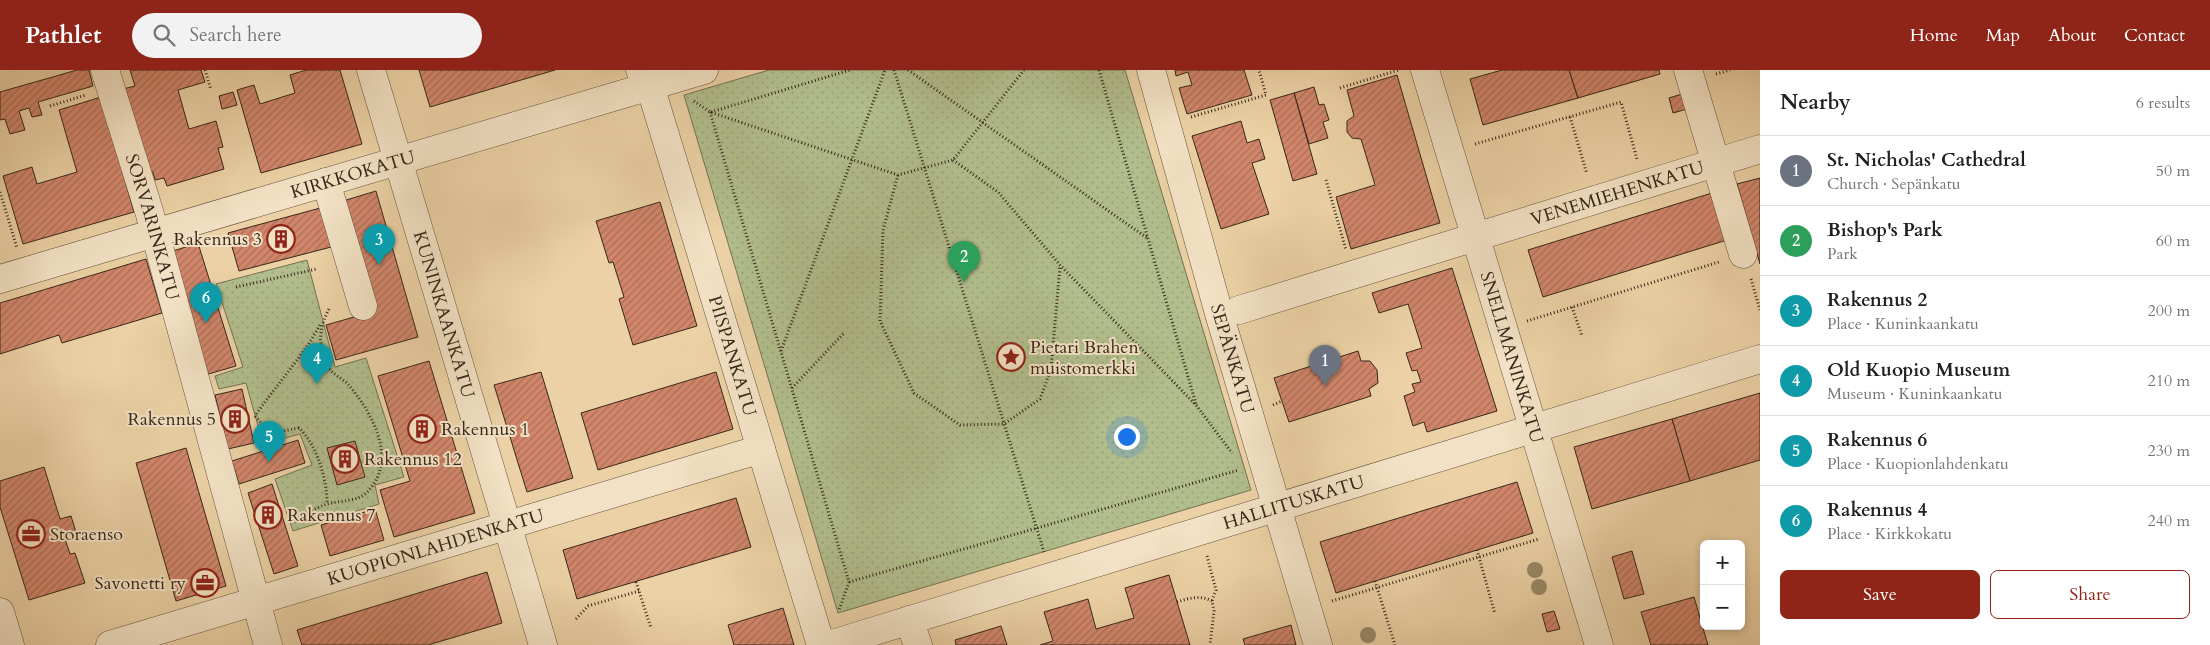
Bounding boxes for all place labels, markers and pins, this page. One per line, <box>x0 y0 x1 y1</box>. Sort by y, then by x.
building icon: Rakennus 3 <box>266 224 296 254</box>
pin: 3 <box>363 224 395 265</box>
place label: Rakennus 3 <box>174 227 262 252</box>
pin: 2 <box>948 241 980 282</box>
pin: 6 <box>190 282 222 323</box>
place label: Pietari Brahen muistomerkki <box>1030 335 1139 381</box>
place icon: Pietari Brahen muistomerkki <box>996 342 1026 372</box>
pin: 4 <box>301 343 333 384</box>
pin: 1 <box>1309 345 1341 386</box>
building icon: Rakennus 5 <box>220 404 250 434</box>
place label: Rakennus 5 <box>128 407 216 432</box>
building icon: Rakennus 1 <box>407 414 437 444</box>
place label: Rakennus 1 <box>441 417 529 442</box>
pin: 5 <box>253 421 285 462</box>
building icon: Rakennus 12 <box>330 444 360 474</box>
place label: Rakennus 12 <box>364 447 462 472</box>
building icon: Rakennus 7 <box>253 500 283 530</box>
place label: Rakennus 7 <box>287 503 375 528</box>
office icon: Storaenso <box>16 519 46 549</box>
place label: Storaenso <box>50 522 123 547</box>
office icon: Savonetti ry <box>190 568 220 598</box>
place label: Savonetti ry <box>95 571 186 596</box>

